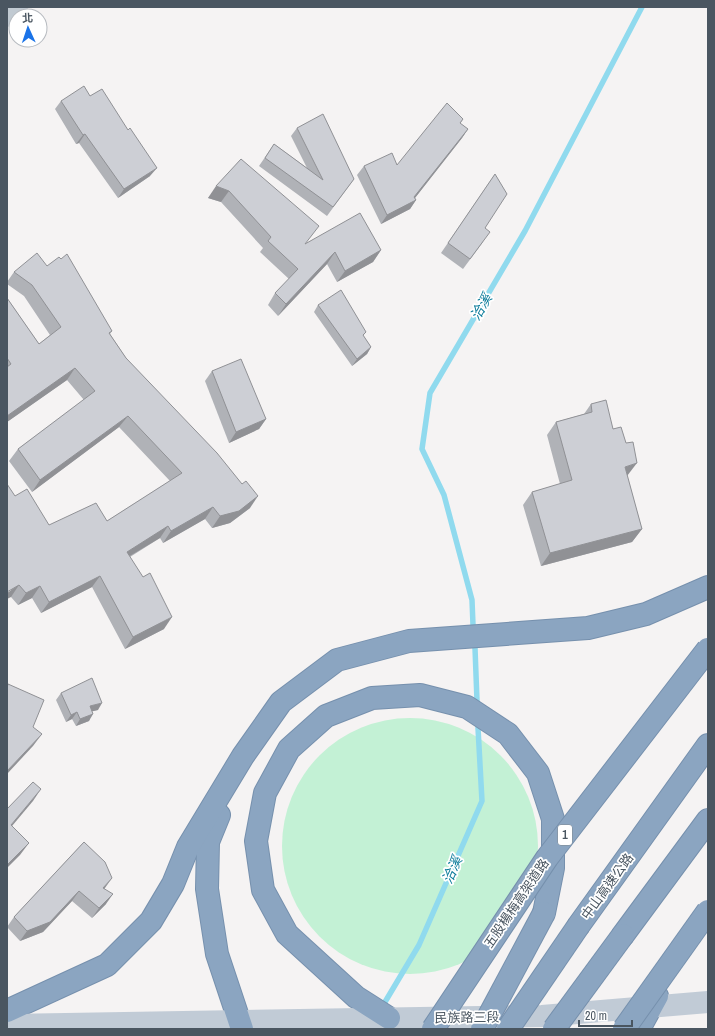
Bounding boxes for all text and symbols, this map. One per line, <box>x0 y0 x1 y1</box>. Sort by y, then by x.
north arrow <box>8 8 48 48</box>
text: 北 <box>22 11 33 25</box>
water label: 洽溪 <box>466 289 497 324</box>
road number: 1 <box>558 825 572 845</box>
street label: 中山高速公路 <box>578 850 637 923</box>
water label: 洽溪 <box>438 852 467 886</box>
street label: 五股楊梅高架道路 <box>480 855 553 951</box>
scale bar <box>579 1002 632 1028</box>
street label: 民族路三段 <box>434 1008 500 1027</box>
text: 20 m <box>585 1008 607 1024</box>

